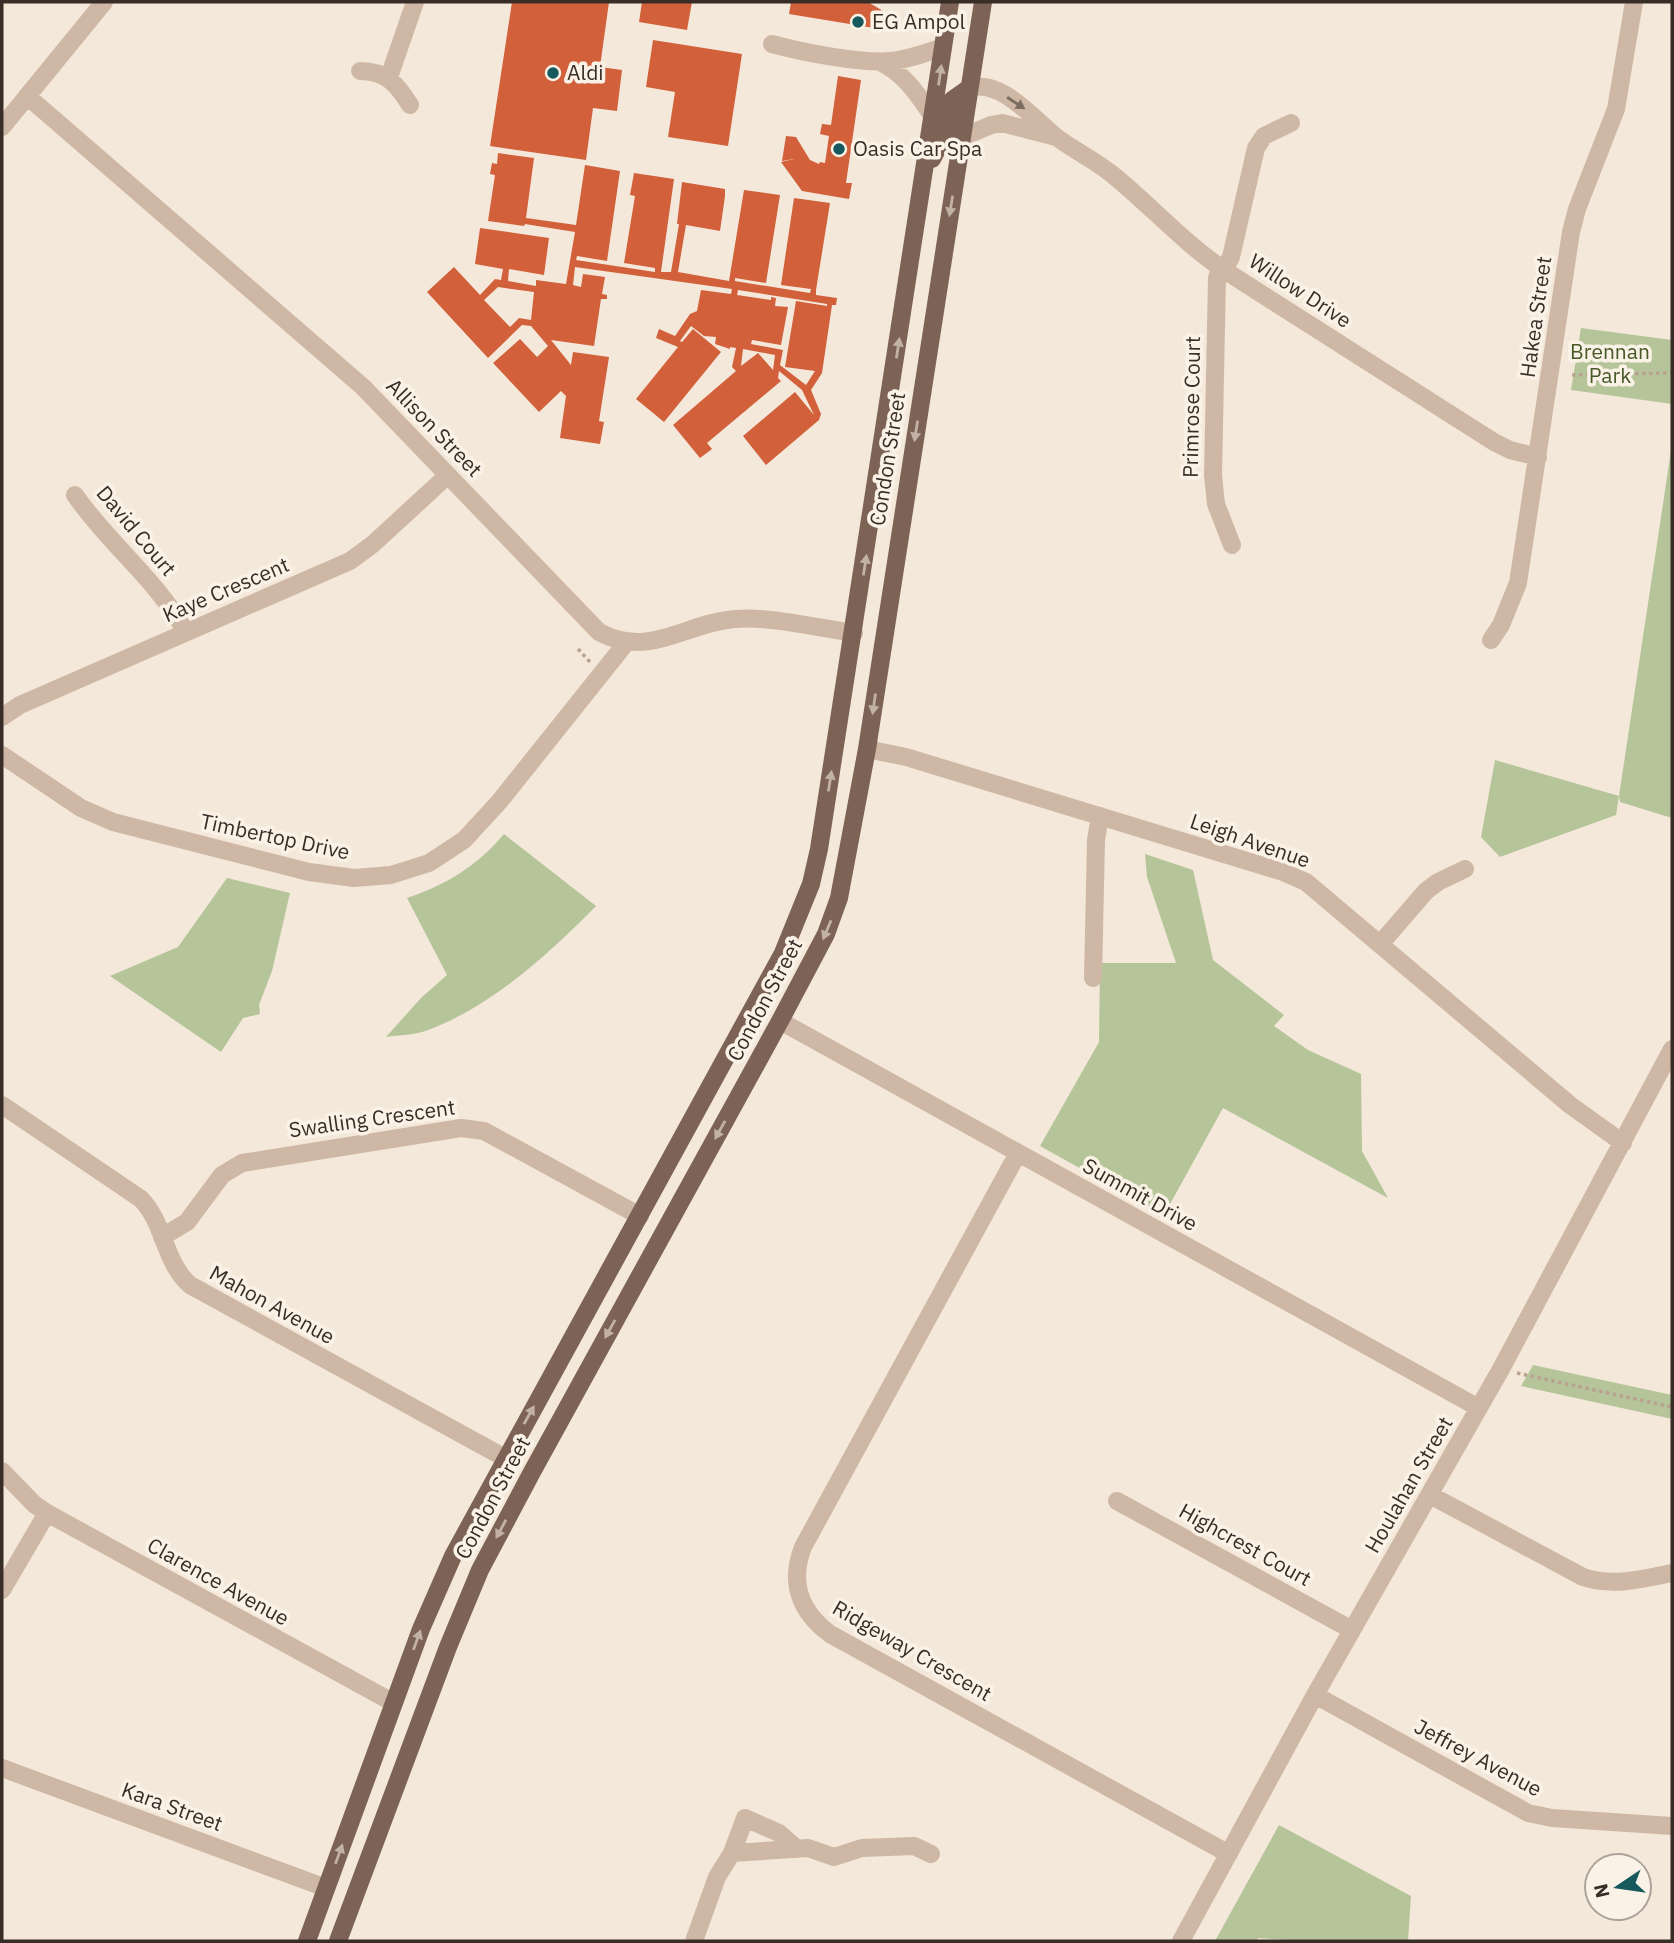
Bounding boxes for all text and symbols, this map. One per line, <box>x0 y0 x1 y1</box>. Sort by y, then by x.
place label: EG Ampol <box>872 7 966 35</box>
marker: EG Ampol <box>850 14 866 30</box>
place label: Aldi <box>567 58 604 86</box>
one-way arrow <box>934 64 945 86</box>
marker: Aldi <box>545 65 561 81</box>
one-way arrow <box>1007 96 1025 110</box>
place label: Oasis Car Spa <box>853 134 982 162</box>
marker: Oasis Car Spa <box>831 141 847 157</box>
one-way arrow <box>945 195 956 217</box>
street label: Willow Drive <box>1244 247 1357 334</box>
street label: Hakea Street <box>1513 254 1557 379</box>
street label: Primrose Court <box>1176 336 1206 478</box>
one-way arrow <box>893 337 904 359</box>
park label: Brennan Park <box>1570 337 1650 389</box>
street label: Allison Street <box>381 372 489 483</box>
street label: Condon Street <box>863 390 911 528</box>
one-way arrow <box>910 420 921 442</box>
street label: David Court <box>91 479 183 581</box>
street label: Kaye Crescent <box>158 550 293 628</box>
one-way arrow <box>859 554 870 576</box>
one-way arrow <box>868 694 879 716</box>
one-way arrow <box>825 770 836 792</box>
street label: Leigh Avenue <box>1187 806 1314 874</box>
street label: Timbertop Drive <box>198 807 352 866</box>
one-way arrow <box>821 919 832 940</box>
street label: Condon Street <box>720 933 808 1066</box>
street label: Swalling Crescent <box>287 1092 457 1144</box>
one-way arrow <box>714 1121 726 1140</box>
street label: Summit Drive <box>1078 1151 1203 1237</box>
street label: Mahon Avenue <box>205 1258 340 1350</box>
one-way arrow <box>604 1320 616 1339</box>
one-way arrow <box>523 1405 535 1425</box>
street label: Houlahan Street <box>1358 1411 1459 1558</box>
street label: Condon Street <box>448 1431 536 1564</box>
street label: Highcrest Court <box>1174 1496 1317 1592</box>
one-way arrow <box>496 1519 507 1539</box>
street label: Clarence Avenue <box>143 1531 294 1632</box>
street label: Ridgeway Crescent <box>828 1593 997 1707</box>
one-way arrow <box>412 1630 423 1651</box>
street label: Jeffrey Avenue <box>1410 1712 1547 1802</box>
street label: Kara Street <box>118 1775 227 1837</box>
one-way arrow <box>334 1844 345 1865</box>
north arrow <box>1583 1852 1653 1922</box>
text: N <box>1588 1881 1615 1900</box>

